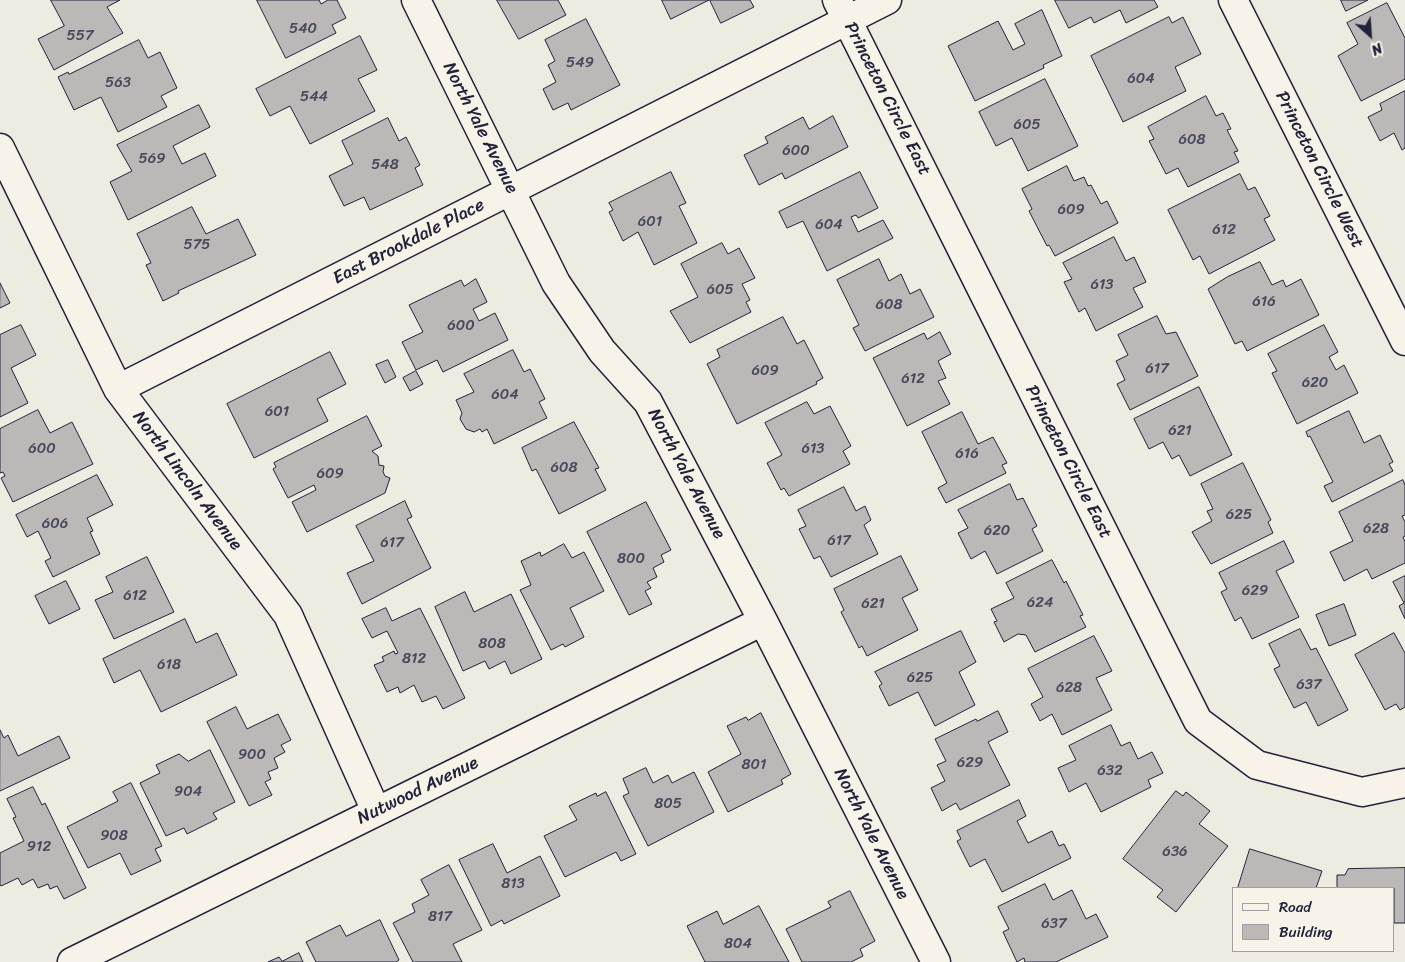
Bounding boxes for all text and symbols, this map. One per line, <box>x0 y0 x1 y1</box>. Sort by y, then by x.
north arrow <box>1345 10 1395 60</box>
street label: Princeton Circle East <box>839 19 935 179</box>
house number: 540 <box>289 20 317 38</box>
house number: 557 <box>67 27 93 45</box>
text: N <box>1367 36 1387 62</box>
house number: 549 <box>566 54 594 72</box>
street label: North Yale Avenue <box>438 59 522 197</box>
house number: 604 <box>1127 70 1155 88</box>
house number: 563 <box>105 74 131 92</box>
house number: 544 <box>300 88 328 106</box>
street label: Princeton Circle West <box>1270 88 1368 252</box>
house number: 605 <box>1013 116 1041 134</box>
house number: 608 <box>1178 131 1206 149</box>
house number: 600 <box>782 142 810 160</box>
house number: 569 <box>139 150 165 168</box>
house number: 548 <box>371 156 399 174</box>
street label: East Brookdale Place <box>330 194 488 290</box>
house number: 609 <box>1057 201 1085 219</box>
house number: 601 <box>638 213 662 231</box>
house number: 604 <box>815 216 843 234</box>
house number: 612 <box>1212 221 1236 239</box>
house number: 575 <box>184 236 210 254</box>
house number: 613 <box>1090 276 1114 294</box>
house number: 605 <box>706 281 734 299</box>
house number: 616 <box>1252 293 1276 311</box>
house number: 608 <box>875 296 903 314</box>
house number: 600 <box>447 317 475 335</box>
house number: 617 <box>1145 360 1169 378</box>
house number: 609 <box>751 362 779 380</box>
house number: 612 <box>901 370 925 388</box>
house number: 620 <box>1302 374 1328 392</box>
street label: Princeton Circle East <box>1020 382 1116 542</box>
house number: 604 <box>491 386 519 404</box>
house number: 601 <box>265 403 289 421</box>
street label: North Yale Avenue <box>643 405 729 543</box>
street label: North Lincoln Avenue <box>128 407 246 555</box>
house number: 621 <box>1168 422 1192 440</box>
house number: 600 <box>28 440 56 458</box>
house number: 613 <box>801 440 825 458</box>
house number: 616 <box>955 445 979 463</box>
house number: 608 <box>550 459 578 477</box>
house number: 609 <box>316 465 344 483</box>
house number: 625 <box>1226 506 1252 524</box>
house number: 606 <box>42 515 68 533</box>
house number: 628 <box>1363 520 1389 538</box>
house number: 620 <box>984 522 1010 540</box>
house number: 617 <box>827 532 851 550</box>
house number: 617 <box>380 534 404 552</box>
house number: 800 <box>617 550 645 568</box>
house number: 629 <box>1242 582 1268 600</box>
house number: 612 <box>123 587 147 605</box>
house number: 624 <box>1027 594 1053 612</box>
house number: 621 <box>861 595 885 613</box>
house number: 808 <box>478 635 506 653</box>
house number: 812 <box>402 650 426 668</box>
house number: 618 <box>157 656 181 674</box>
house number: 625 <box>907 669 933 687</box>
house number: 637 <box>1296 676 1322 694</box>
house number: 628 <box>1056 679 1082 697</box>
house number: 900 <box>238 746 266 764</box>
street label: Nutwood Avenue <box>354 752 482 830</box>
house number: 629 <box>957 754 983 772</box>
house number: 801 <box>742 756 766 774</box>
house number: 632 <box>1097 762 1123 780</box>
street label: North Yale Avenue <box>829 765 913 903</box>
house number: 904 <box>174 783 202 801</box>
house number: 805 <box>654 795 682 813</box>
house number: 908 <box>100 827 128 845</box>
house number: 912 <box>27 838 51 856</box>
house number: 636 <box>1162 843 1188 861</box>
house number: 813 <box>501 875 525 893</box>
legend <box>1232 887 1395 952</box>
text: Road <box>1279 894 1311 920</box>
house number: 817 <box>428 908 452 926</box>
house number: 637 <box>1041 915 1067 933</box>
text: Building <box>1279 919 1333 945</box>
house number: 804 <box>724 935 752 953</box>

